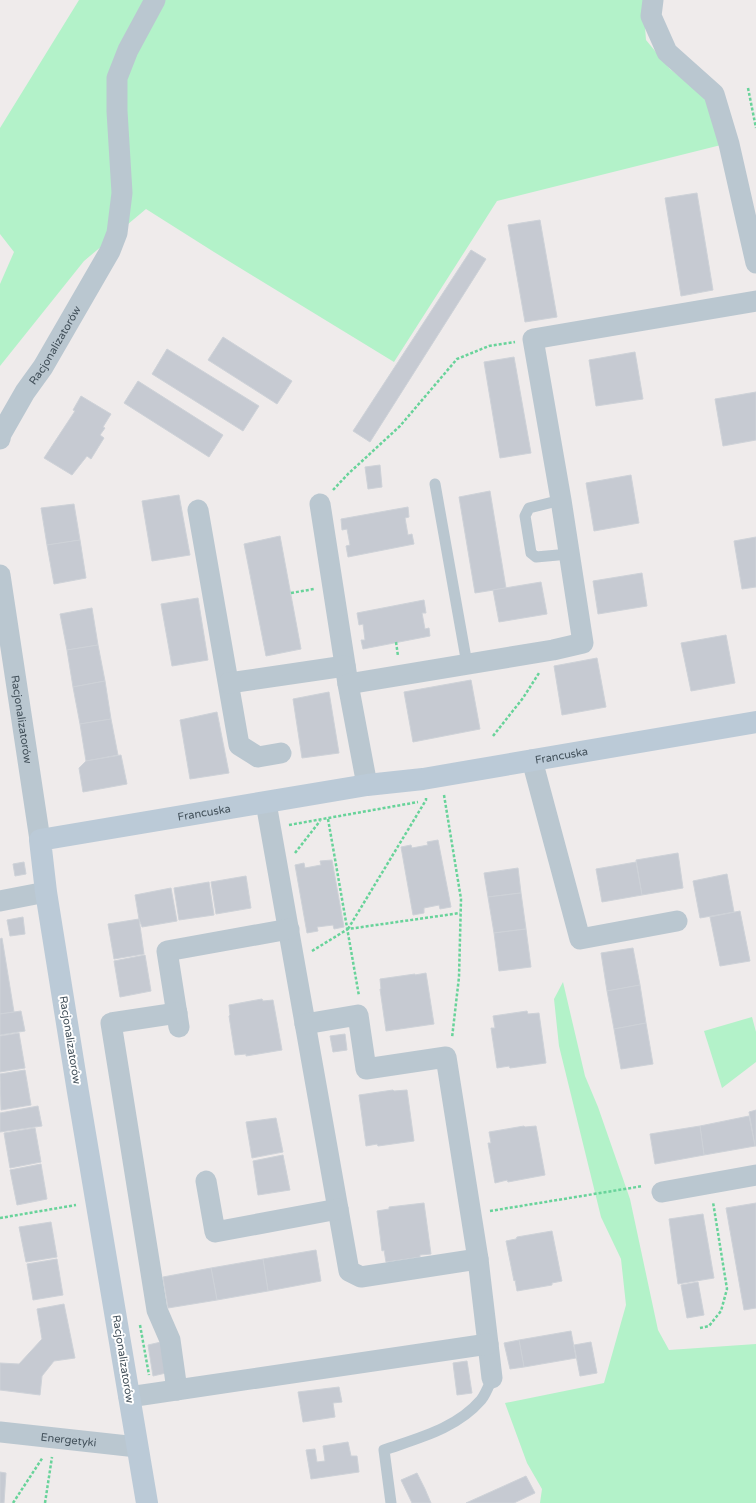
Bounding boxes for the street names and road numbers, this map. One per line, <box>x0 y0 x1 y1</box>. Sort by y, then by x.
street label: Racjonalizatorów <box>26 303 84 387</box>
street label: Racjonalizatorów <box>9 674 35 765</box>
street label: Francuska <box>534 744 589 766</box>
street label: Francuska <box>177 802 231 823</box>
street label: Racjonalizatorów <box>57 995 83 1085</box>
street label: Racjonalizatorów <box>110 1314 136 1404</box>
street label: Energetyki <box>40 1430 97 1449</box>

